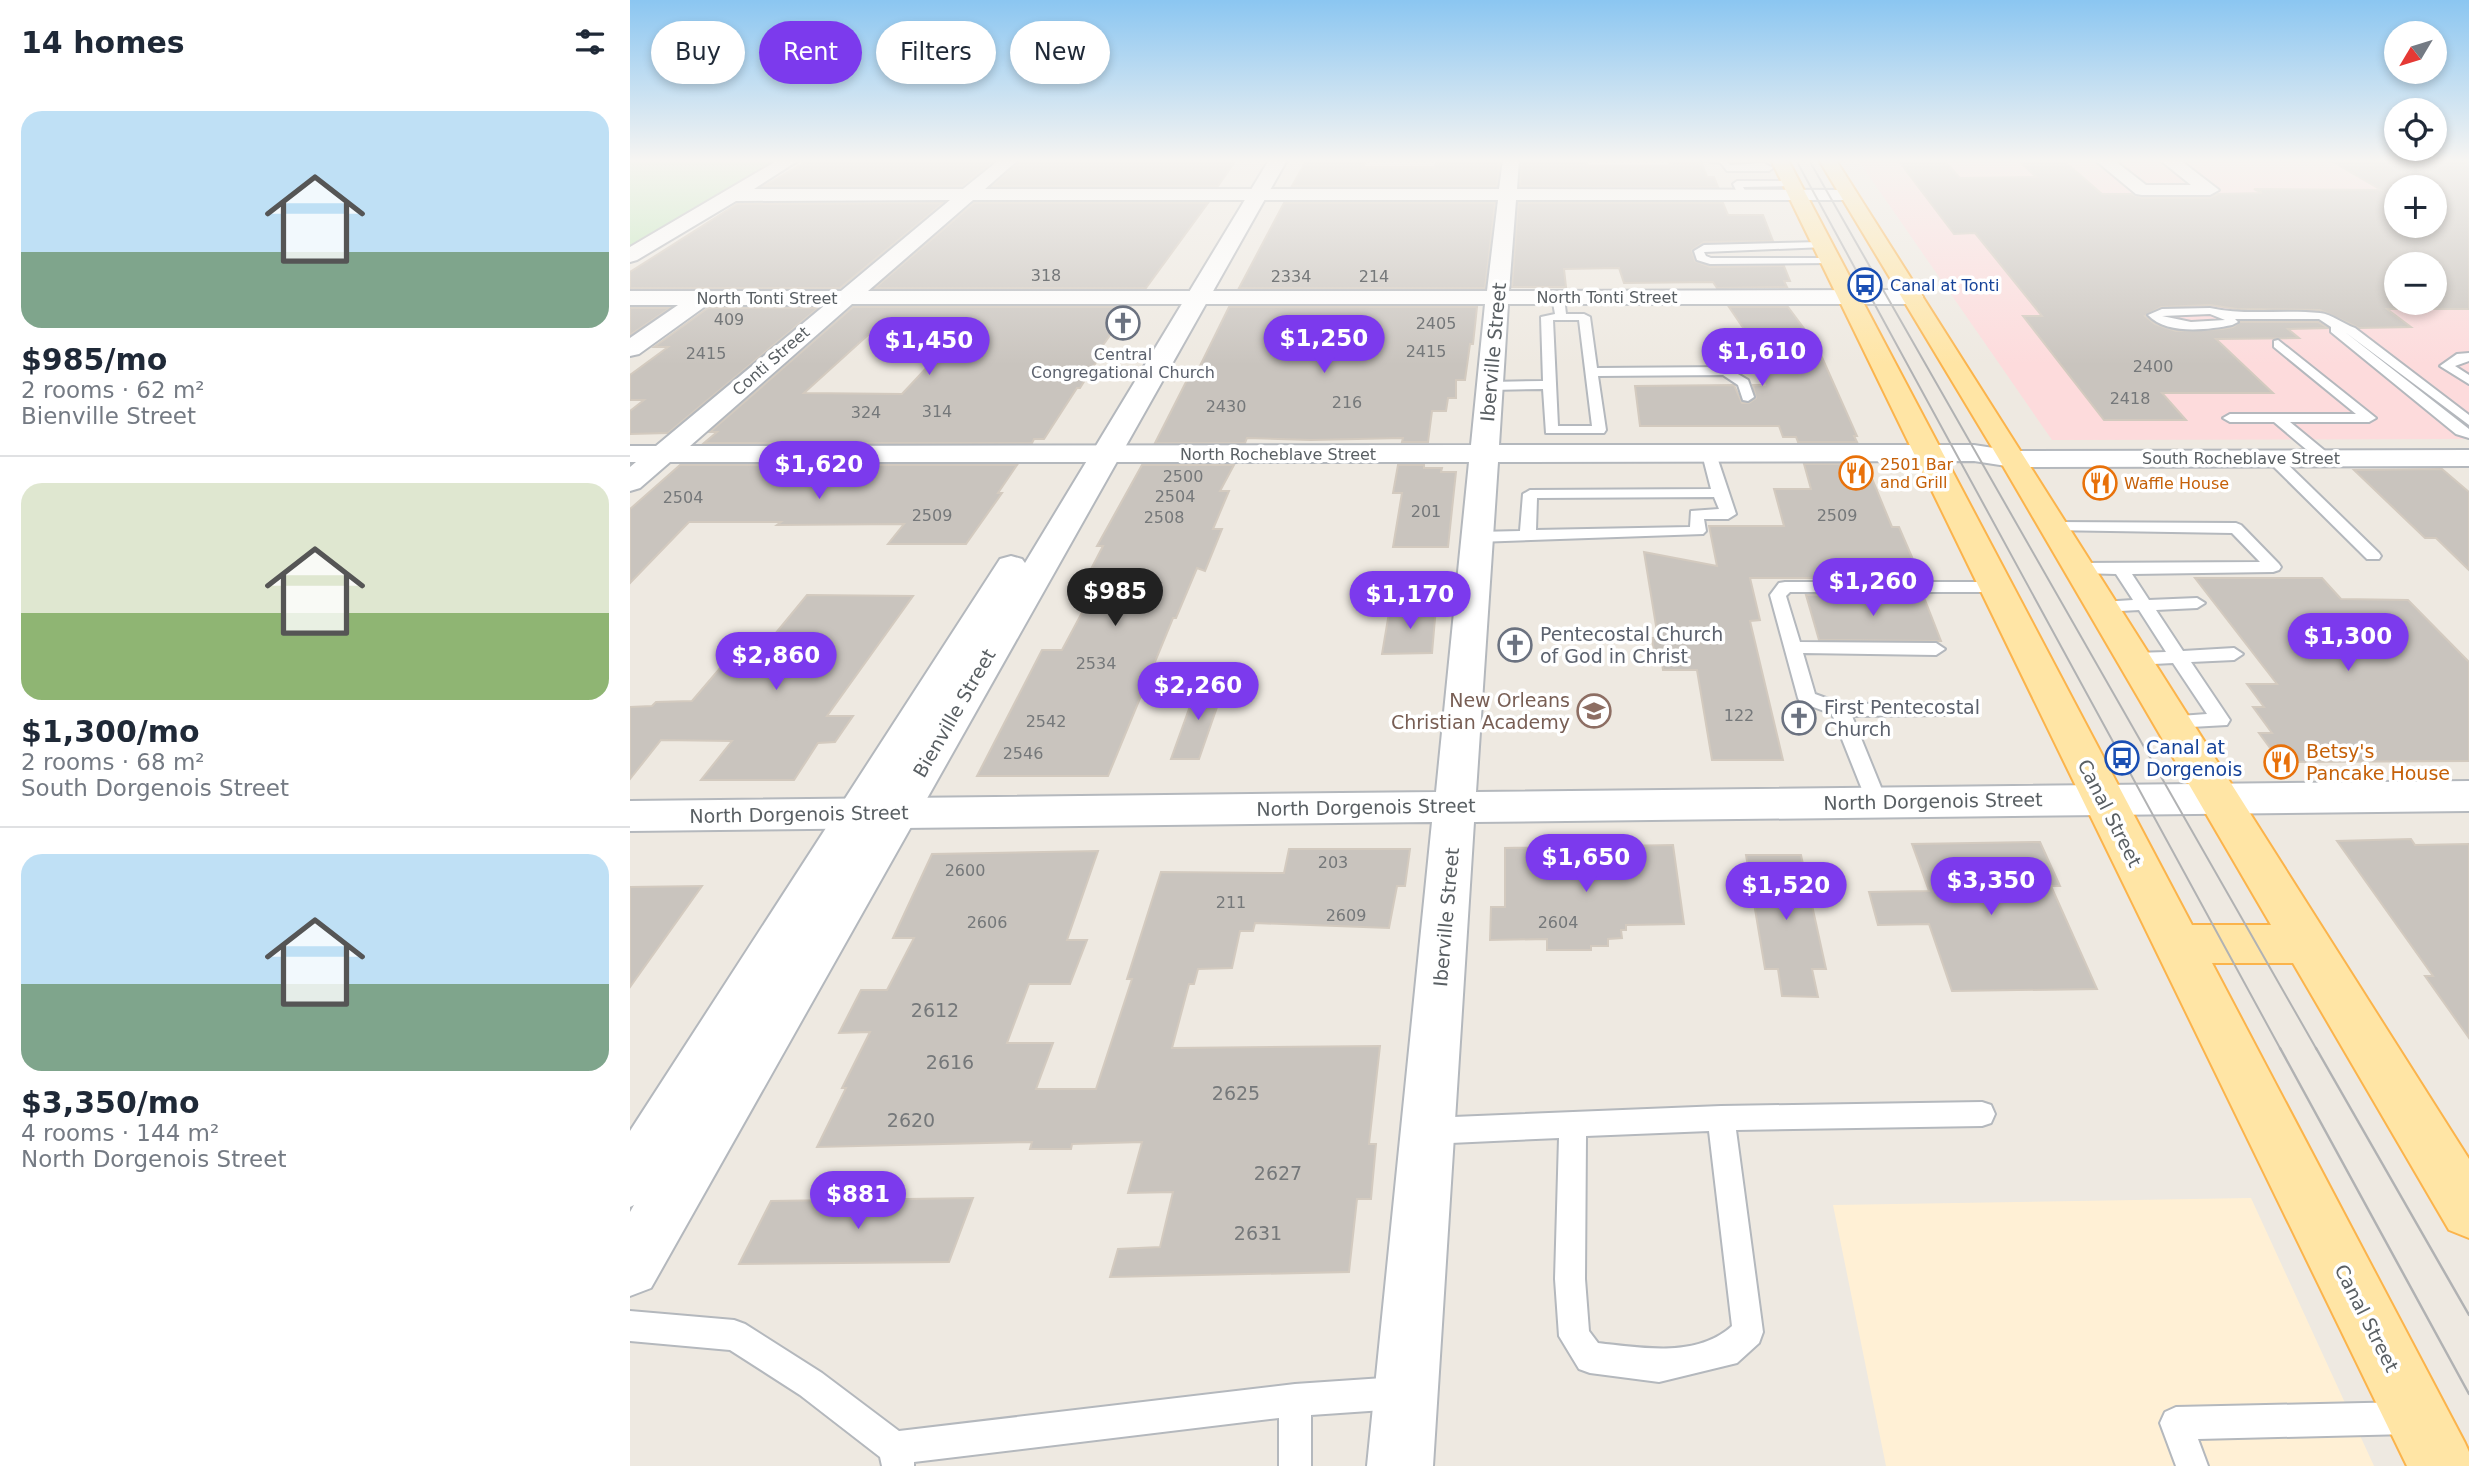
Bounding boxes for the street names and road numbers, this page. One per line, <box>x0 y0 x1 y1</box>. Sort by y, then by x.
street label: Iberville Street <box>1476 281 1510 423</box>
street label: North Tonti Street <box>1536 288 1678 307</box>
street label: North Tonti Street <box>696 289 838 308</box>
street label: Conti Street <box>729 322 813 400</box>
street label: North Rocheblave Street <box>1180 445 1376 464</box>
street label: South Rocheblave Street <box>2142 449 2340 468</box>
street label: Bienville Street <box>908 645 1000 781</box>
street label: Canal Street <box>2073 756 2147 870</box>
street label: North Dorgenois Street <box>1823 788 2043 814</box>
street label: North Dorgenois Street <box>1256 794 1476 820</box>
street label: North Dorgenois Street <box>689 801 909 827</box>
street label: Iberville Street <box>1429 846 1463 988</box>
street label: Canal Street <box>2330 1261 2404 1375</box>

